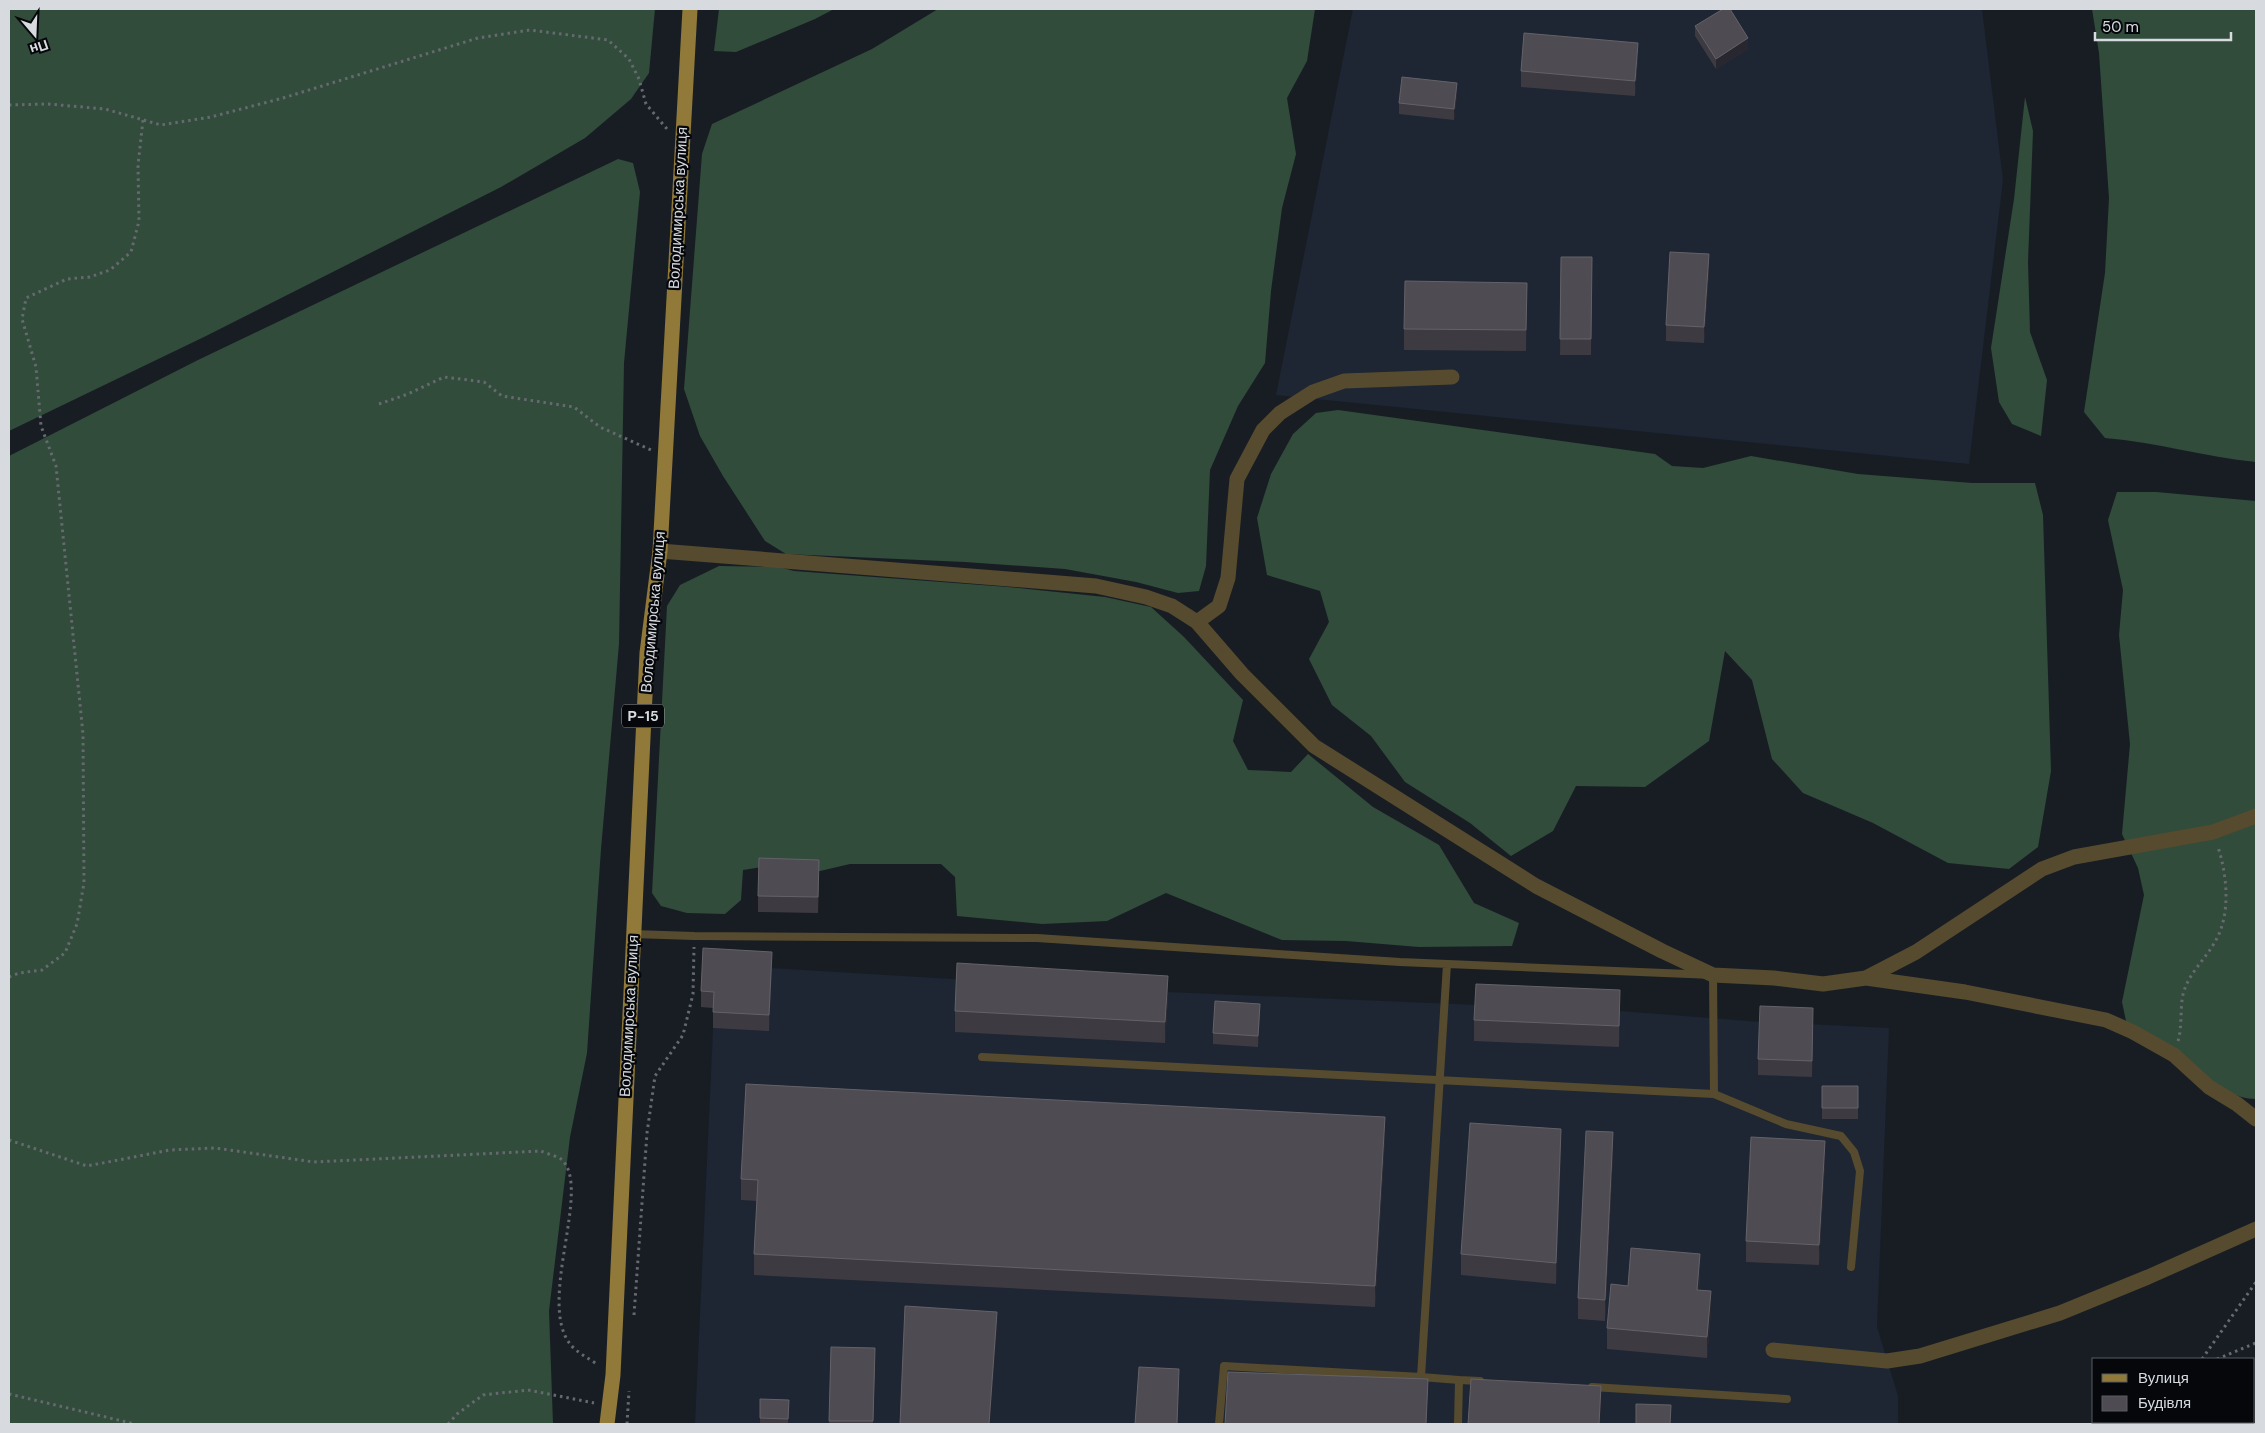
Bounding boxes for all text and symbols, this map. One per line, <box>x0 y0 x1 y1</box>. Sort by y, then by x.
north arrow <box>10 10 60 60</box>
scale bar <box>2095 10 2231 42</box>
text: 50 m <box>2102 17 2139 37</box>
text: Пн <box>28 36 51 59</box>
street label: Володимирська вулиця <box>664 126 692 290</box>
street label: Володимирська вулиця <box>636 530 670 694</box>
road number: Р-15 <box>622 704 664 728</box>
street label: Володимирська вулиця <box>615 934 643 1098</box>
legend <box>2092 1358 2255 1423</box>
text: Вулиця <box>2138 1368 2189 1388</box>
text: Будівля <box>2138 1393 2191 1413</box>

